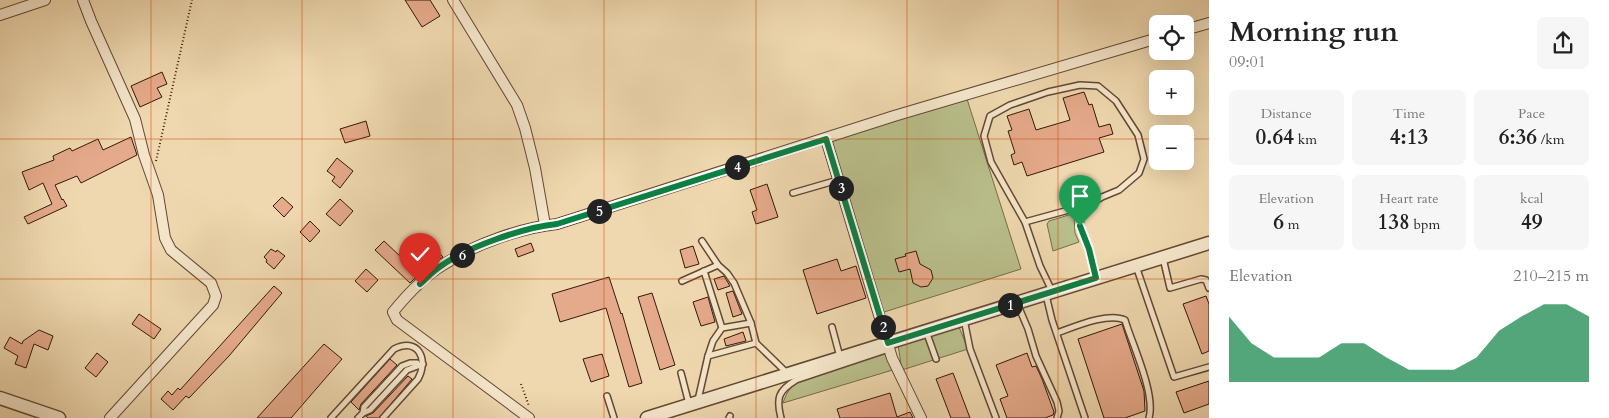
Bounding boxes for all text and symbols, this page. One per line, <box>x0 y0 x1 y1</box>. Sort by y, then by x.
text: Morning run <box>1229 13 1398 51</box>
map controls <box>1149 15 1194 170</box>
button: locate <box>1149 15 1194 60</box>
button: share <box>1537 17 1589 69</box>
text: 09:01 <box>1229 51 1266 73</box>
button: + <box>1149 70 1194 115</box>
text: Distance <box>1261 104 1312 123</box>
text: Time <box>1393 104 1425 123</box>
text: Pace <box>1518 104 1545 123</box>
text: 0.64 <box>1256 123 1294 152</box>
text: 4:13 <box>1390 123 1428 152</box>
text: 6:36 <box>1499 123 1537 152</box>
button: − <box>1149 125 1194 170</box>
text: km <box>1294 130 1317 149</box>
text: /km <box>1537 130 1565 149</box>
pin: 4 <box>724 154 750 180</box>
text: 4 <box>734 158 741 177</box>
pin <box>1059 175 1101 226</box>
pin: 3 <box>828 176 854 200</box>
text: 3 <box>838 179 845 198</box>
icon: arrive <box>1066 182 1094 210</box>
text: Elevation <box>1259 189 1314 208</box>
text: Heart rate <box>1379 189 1439 208</box>
text: kcal <box>1520 189 1543 208</box>
pin: 5 <box>586 198 612 224</box>
text: 5 <box>596 202 603 221</box>
text: 6 <box>1273 208 1284 237</box>
text: 138 <box>1378 208 1410 237</box>
text: 49 <box>1521 208 1542 237</box>
text: m <box>1284 215 1300 234</box>
text: bpm <box>1410 215 1440 234</box>
pin <box>399 233 441 284</box>
icon: check <box>406 240 434 268</box>
pin: 6 <box>450 242 474 268</box>
text: 6 <box>459 246 466 265</box>
text: Elevation <box>1229 265 1293 287</box>
text: 210–215 m <box>1513 265 1589 287</box>
pin: 1 <box>998 292 1022 318</box>
text: 1 <box>1007 296 1014 315</box>
pin: 2 <box>870 314 896 340</box>
text: 2 <box>880 318 887 337</box>

